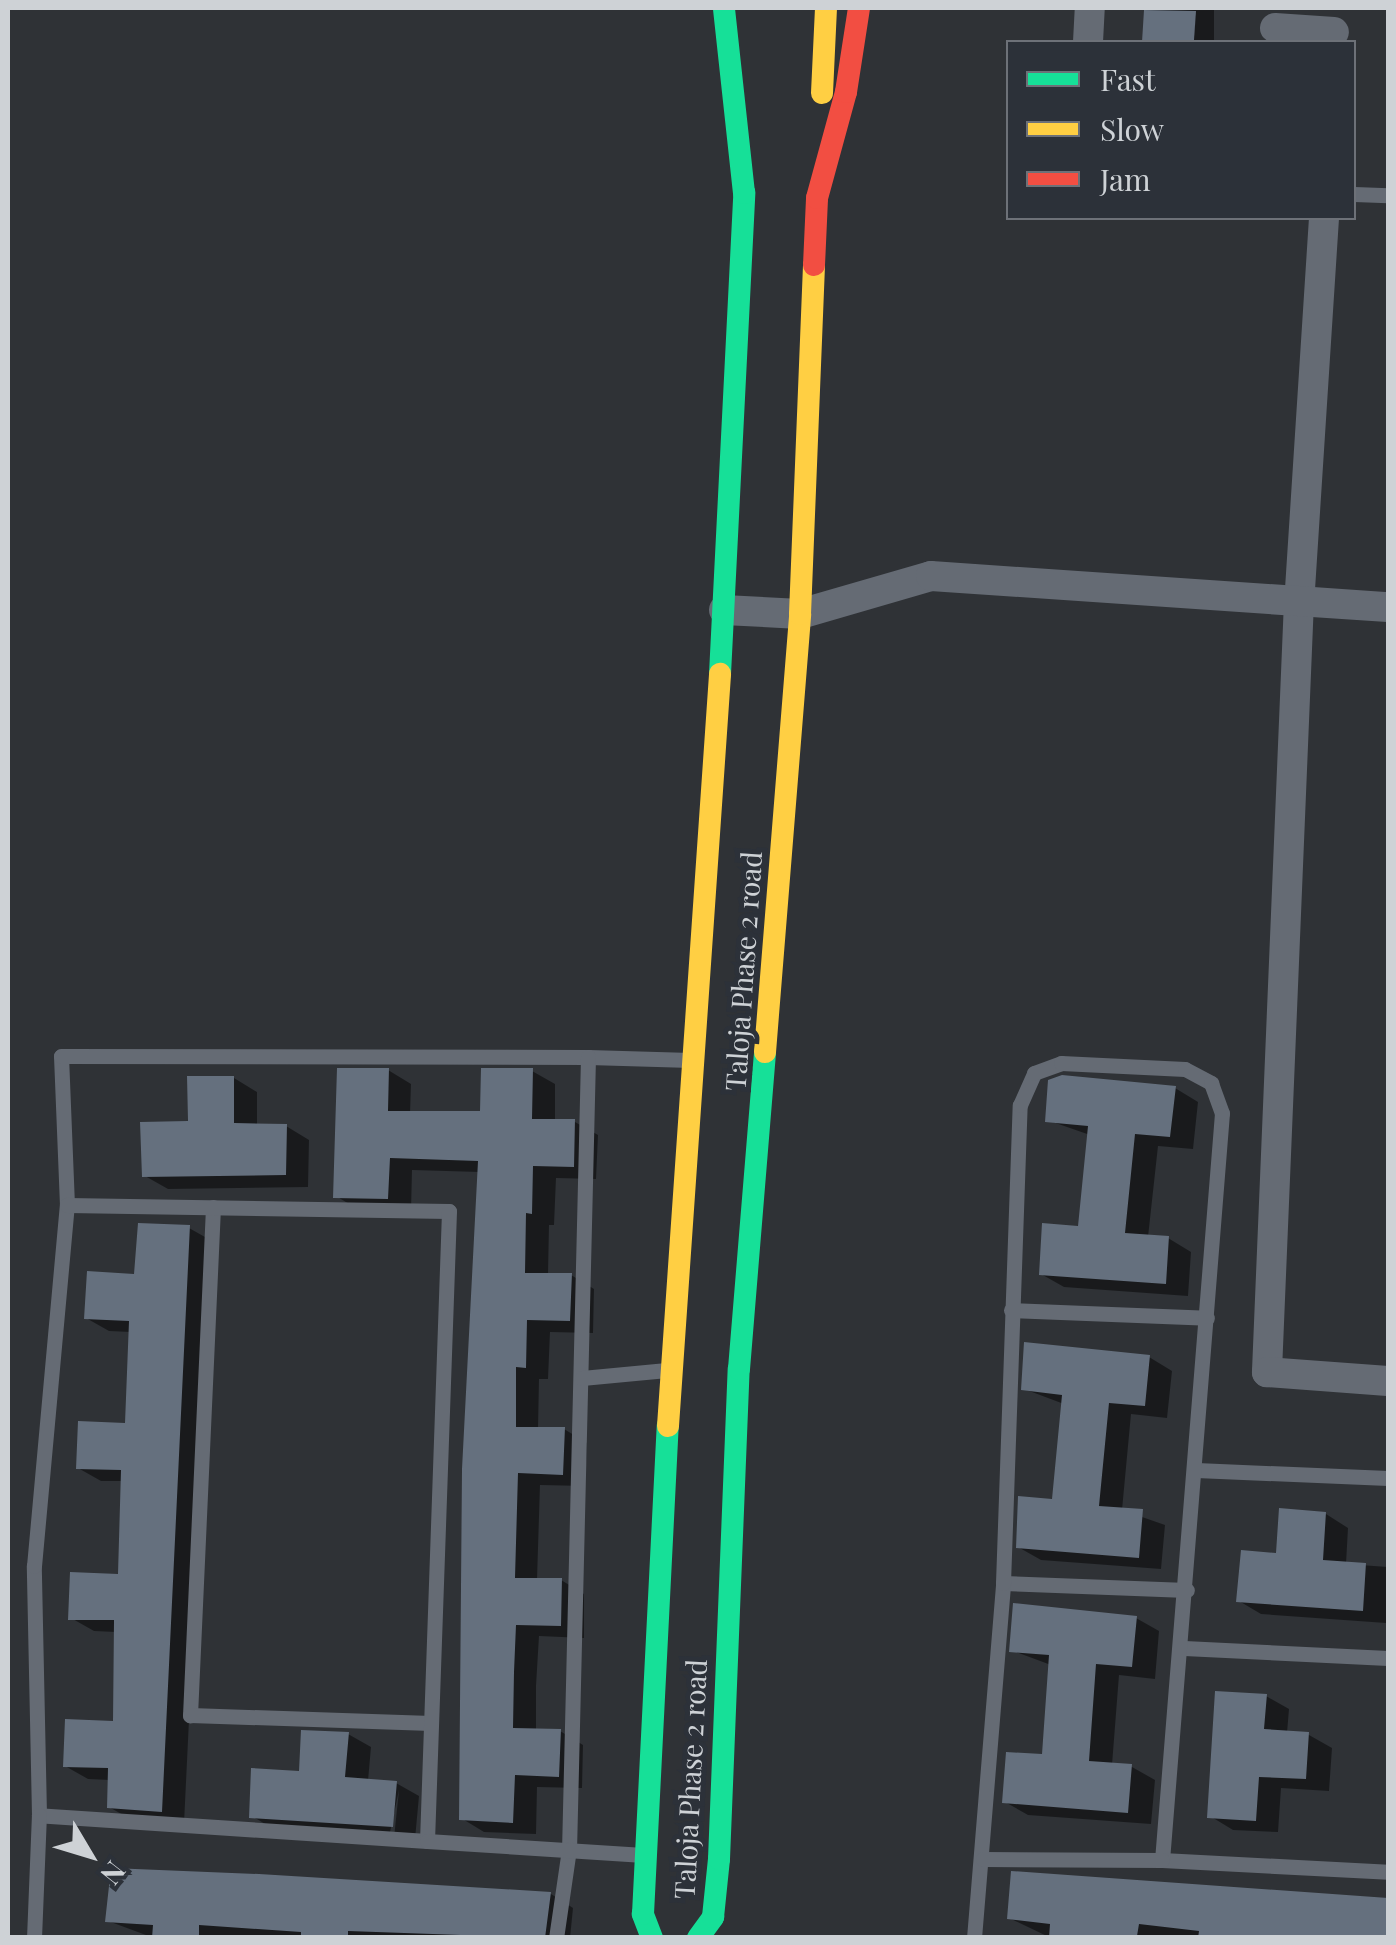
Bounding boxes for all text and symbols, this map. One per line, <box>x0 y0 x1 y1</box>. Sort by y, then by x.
legend <box>1006 40 1356 220</box>
text: Fast <box>1100 59 1156 99</box>
text: Slow <box>1100 109 1164 149</box>
text: Jam <box>1100 159 1151 199</box>
street label: Taloja Phase 2 road <box>718 850 768 1092</box>
street label: Taloja Phase 2 road <box>667 1658 713 1900</box>
north arrow <box>40 1805 140 1905</box>
text: N <box>93 1854 135 1893</box>

